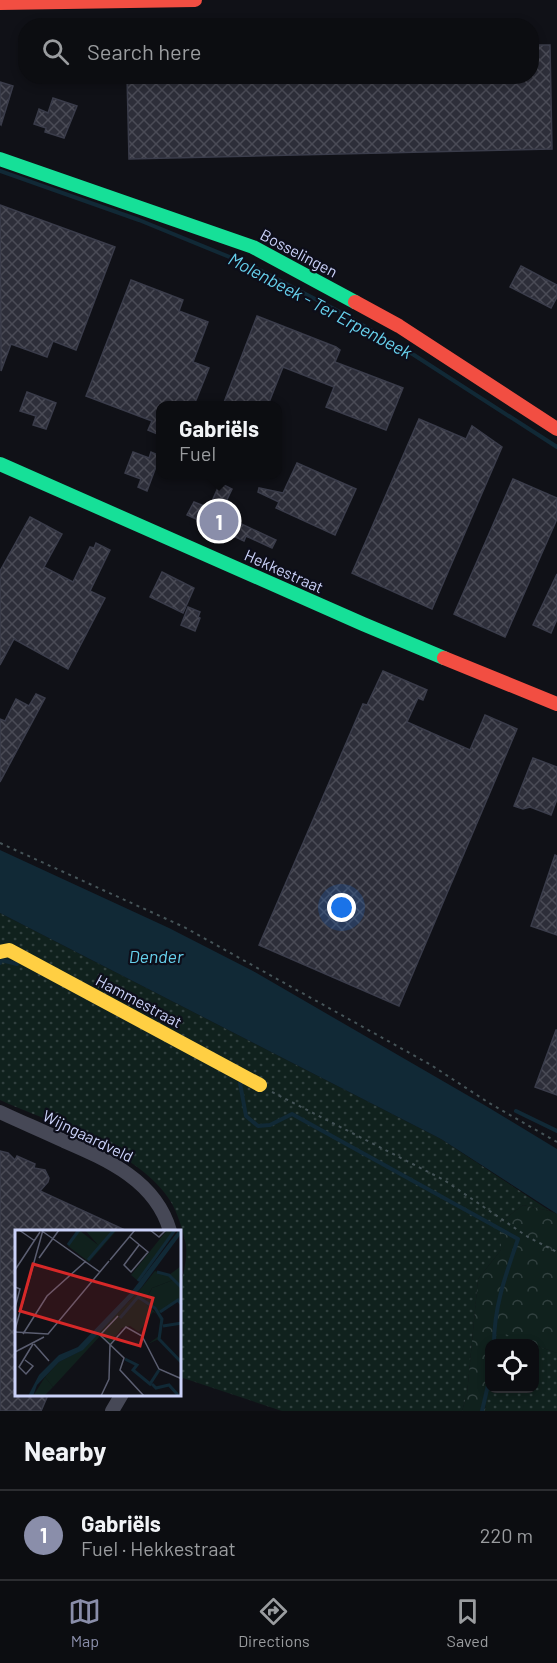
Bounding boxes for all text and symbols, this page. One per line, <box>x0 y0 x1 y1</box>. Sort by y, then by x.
search box <box>18 18 539 84</box>
icon: search <box>39 35 72 68</box>
text: Search here <box>87 38 201 64</box>
street label: Bosselingen <box>257 224 341 281</box>
water label: Molenbeek - Ter Erpenbeek <box>225 247 416 363</box>
popup <box>156 401 282 479</box>
text: Gabriëls <box>179 415 259 441</box>
text: Fuel <box>179 441 216 465</box>
pin: 1 <box>200 498 238 544</box>
street label: Hekkestraat <box>242 545 327 596</box>
your location <box>327 893 356 922</box>
water label: Dender <box>129 945 184 967</box>
street label: Hammestraat <box>93 970 186 1031</box>
street label: Wijngaardveld <box>40 1105 137 1166</box>
inset map <box>15 1230 182 1396</box>
map controls <box>485 1339 539 1393</box>
button: locate <box>485 1339 539 1393</box>
text: Nearby <box>24 1435 106 1466</box>
text: Gabriëls <box>81 1510 161 1536</box>
text: 1 <box>40 1523 47 1547</box>
text: 220 m <box>480 1523 533 1547</box>
text: Fuel · Hekkestraat <box>81 1536 236 1560</box>
tab: Map <box>68 1595 101 1650</box>
tab: Directions <box>238 1595 310 1650</box>
tab: Saved <box>447 1595 489 1650</box>

